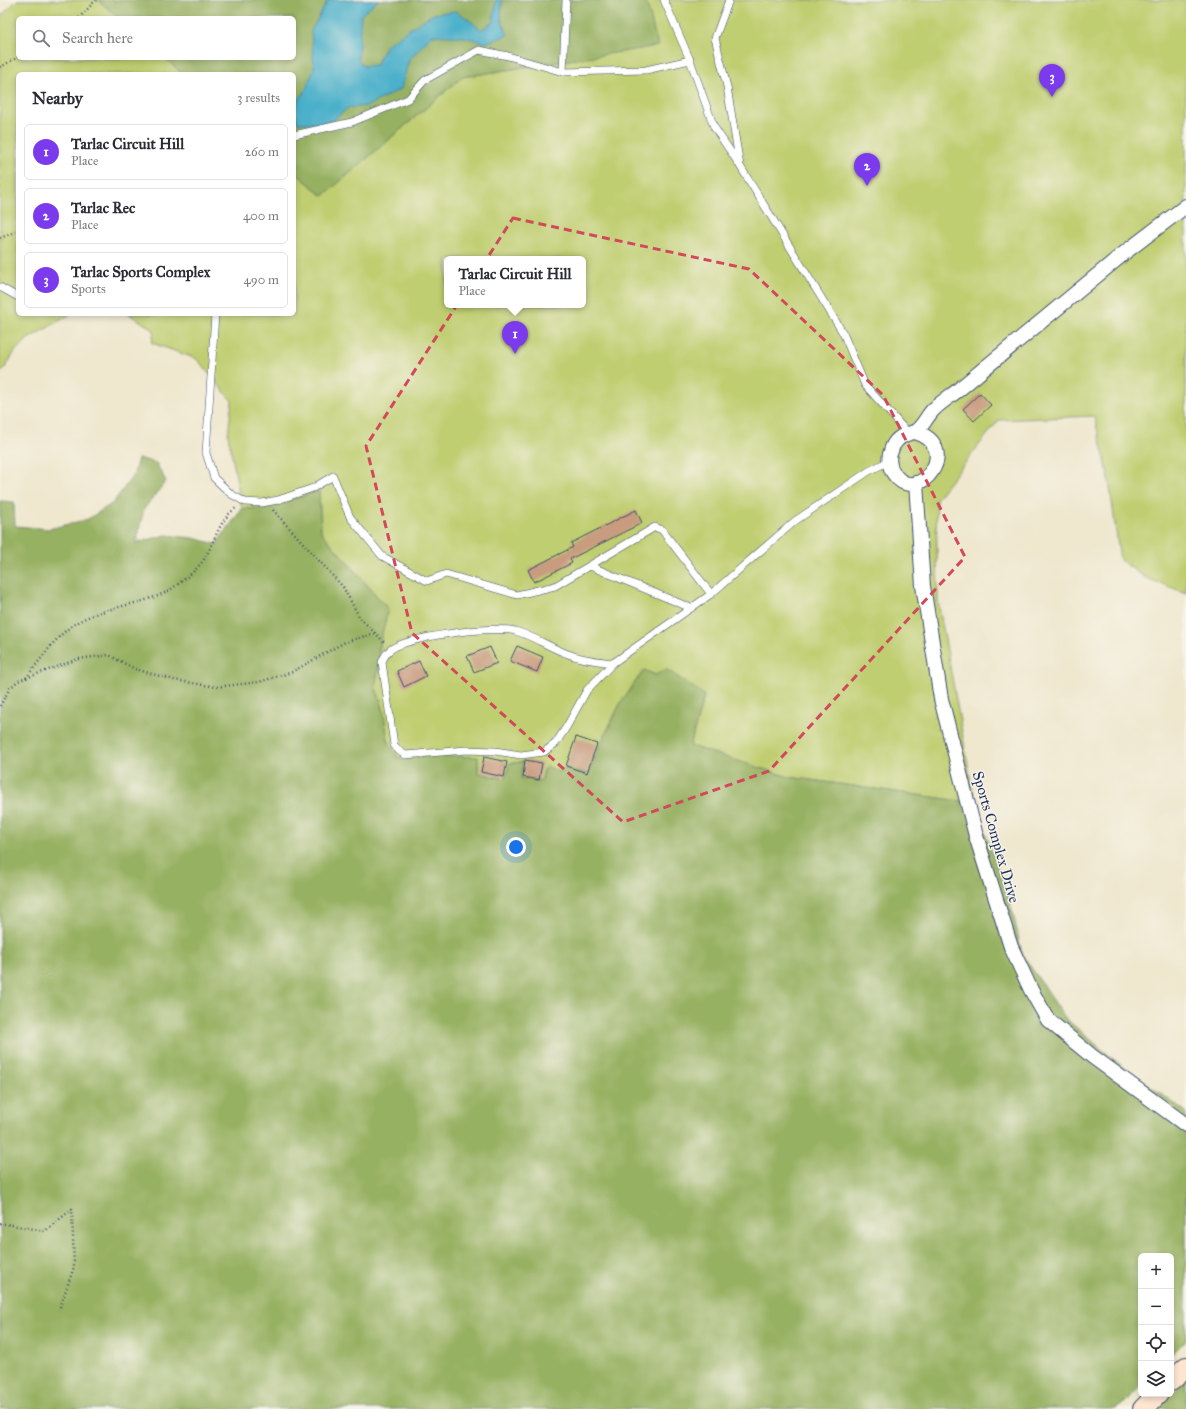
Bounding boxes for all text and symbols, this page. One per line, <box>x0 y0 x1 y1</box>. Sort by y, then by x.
search box <box>16 16 296 60</box>
icon: search <box>30 27 52 49</box>
text: Search here <box>62 29 133 47</box>
pin: 3 <box>1039 64 1065 97</box>
text: Nearby <box>32 88 83 109</box>
text: 3 results <box>237 90 280 106</box>
text: Tarlac Circuit Hill <box>71 135 184 153</box>
text: 1 <box>43 144 49 160</box>
text: 260 m <box>245 144 279 160</box>
text: Place <box>71 153 98 169</box>
pin: 2 <box>854 153 880 186</box>
text: Tarlac Rec <box>71 199 135 217</box>
text: 2 <box>43 208 49 224</box>
text: 400 m <box>243 208 279 224</box>
text: Place <box>71 217 98 233</box>
popup <box>444 256 586 308</box>
text: Tarlac Sports Complex <box>71 263 210 281</box>
text: Tarlac Circuit Hill <box>458 265 572 283</box>
text: 3 <box>43 272 49 288</box>
text: 490 m <box>243 272 279 288</box>
text: Sports <box>71 281 106 297</box>
text: Place <box>458 283 486 299</box>
pin: 1 <box>502 321 528 354</box>
street label: Sports Complex Drive <box>969 769 1023 905</box>
your location <box>506 837 526 857</box>
map controls <box>1138 1253 1174 1397</box>
button: + <box>1138 1253 1174 1289</box>
button: − <box>1138 1289 1174 1325</box>
button: locate <box>1138 1325 1174 1361</box>
button: layers <box>1138 1361 1174 1397</box>

